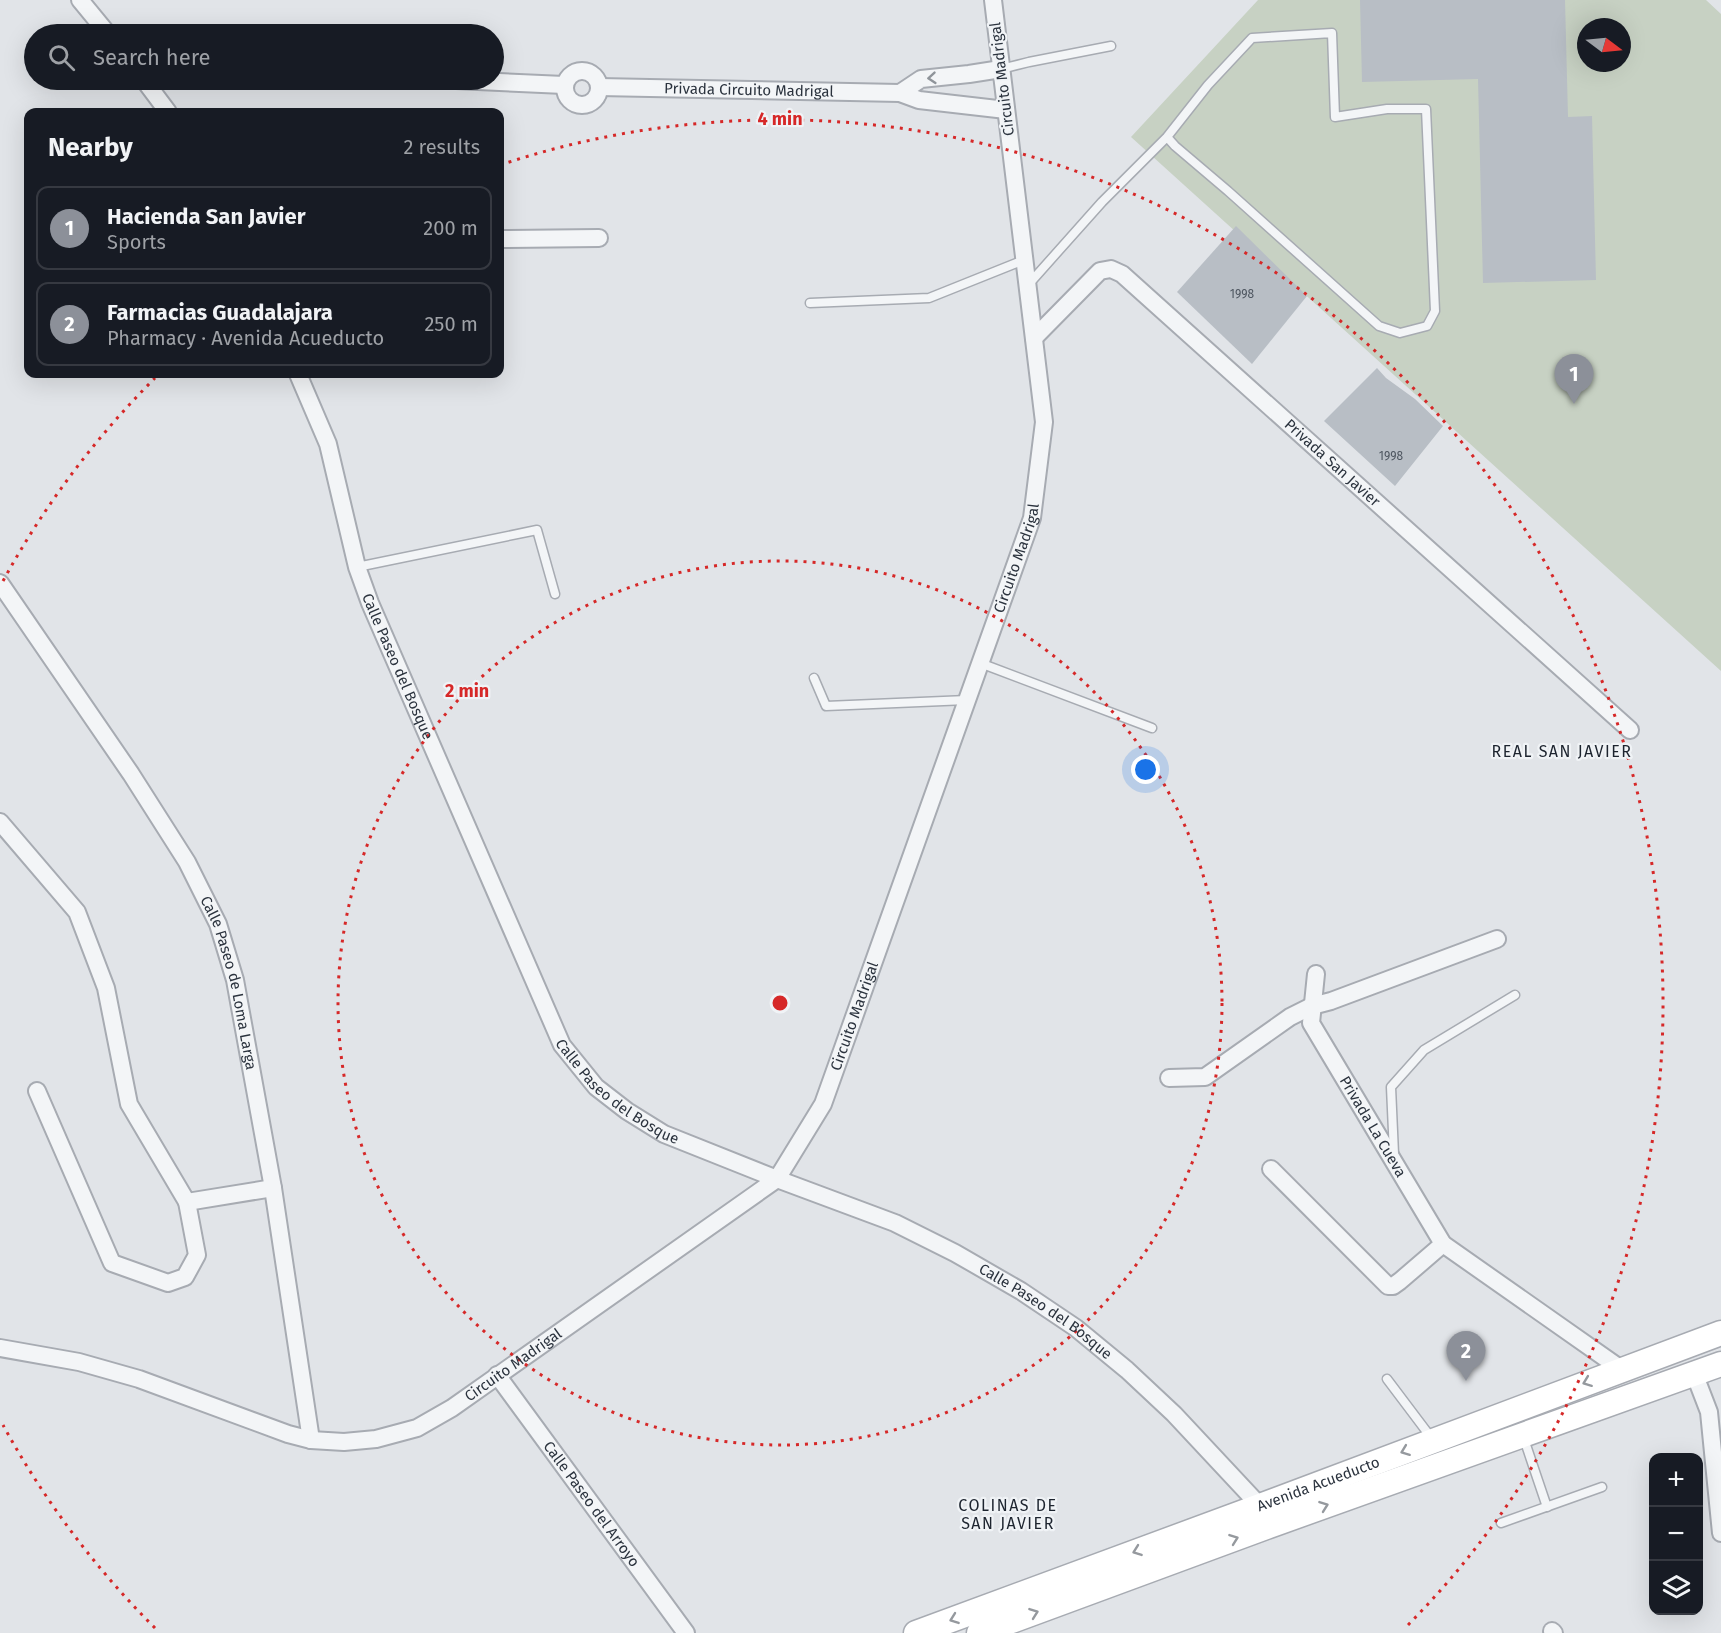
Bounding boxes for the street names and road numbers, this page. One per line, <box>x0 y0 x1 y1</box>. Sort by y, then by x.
street label: Circuito Madrigal <box>986 20 1018 137</box>
street label: Privada Circuito Madrigal <box>664 79 835 101</box>
street label: Privada San Javier <box>1281 415 1384 510</box>
street label: Circuito Madrigal <box>990 502 1043 615</box>
street label: Calle Paseo del Bosque <box>358 591 437 742</box>
street label: Calle Paseo de Loma Larga <box>196 893 260 1071</box>
street label: Circuito Madrigal <box>827 959 882 1073</box>
street label: Calle Paseo del Bosque <box>552 1036 681 1148</box>
street label: Privada La Cueva <box>1336 1073 1410 1181</box>
street label: Calle Paseo del Bosque <box>976 1260 1116 1363</box>
street label: Circuito Madrigal <box>461 1324 566 1405</box>
street label: Calle Paseo del Arroyo <box>540 1438 643 1570</box>
street label: Avenida Acueducto <box>1254 1453 1382 1515</box>

